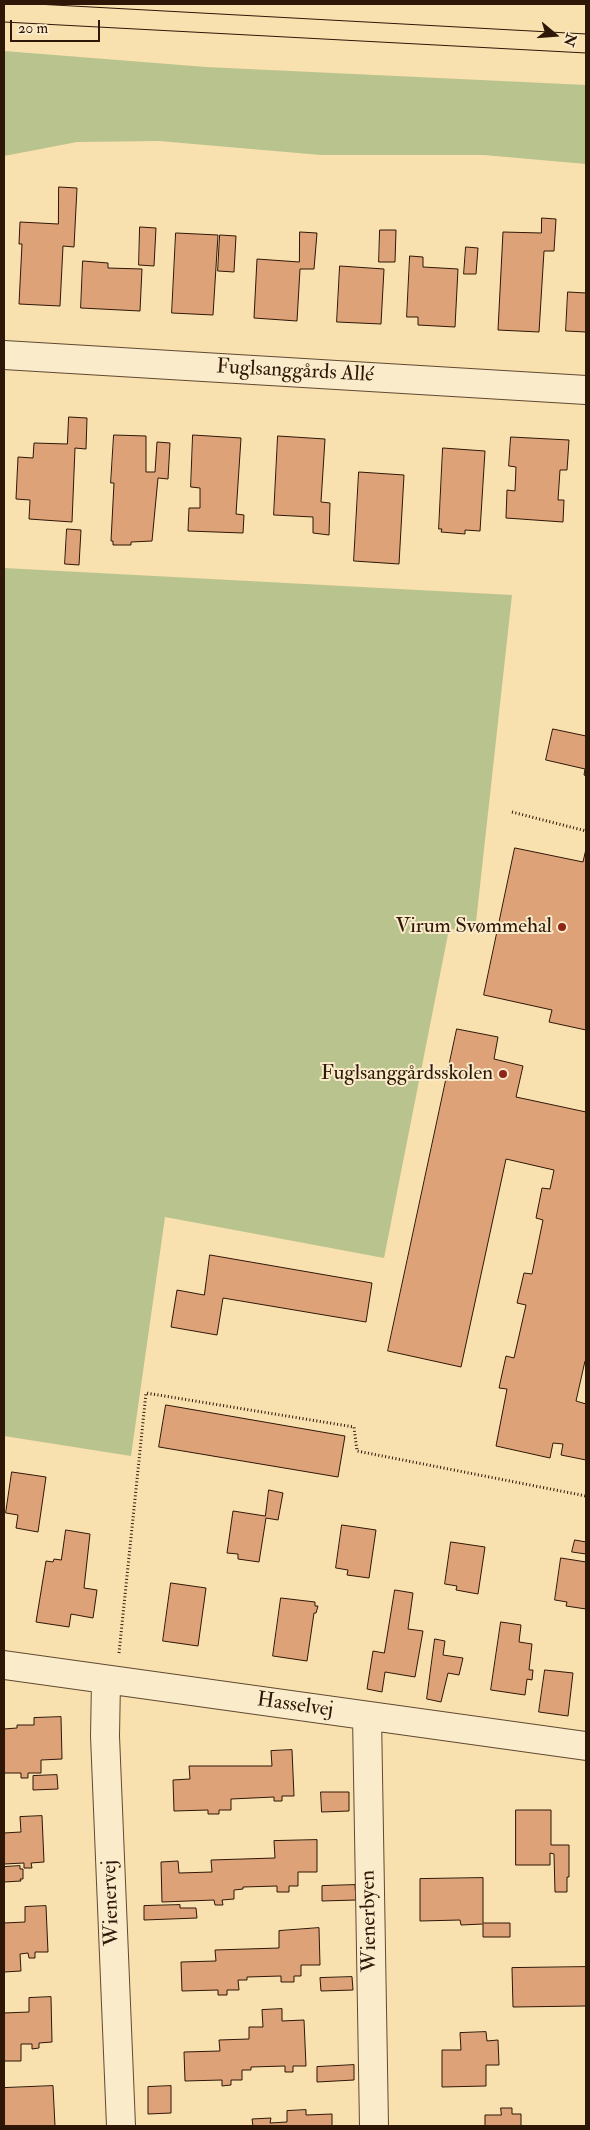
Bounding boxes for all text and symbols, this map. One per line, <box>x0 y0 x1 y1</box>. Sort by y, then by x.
scale bar <box>12 10 102 42</box>
north arrow <box>530 10 580 60</box>
text: 20 m <box>18 19 48 38</box>
text: N <box>560 31 580 48</box>
street label: Fuglsanggårds Allé <box>216 355 374 389</box>
place label: Virum Svømmehal <box>395 914 552 940</box>
marker: Virum Svømmehal <box>556 921 568 933</box>
place label: Fuglsanggårdsskolen <box>321 1061 493 1087</box>
marker: Fuglsanggårdsskolen <box>497 1068 509 1080</box>
street label: Hasselvej <box>255 1688 335 1724</box>
street label: Wienervej <box>98 1860 126 1946</box>
street label: Wienerbyen <box>357 1870 383 1972</box>

